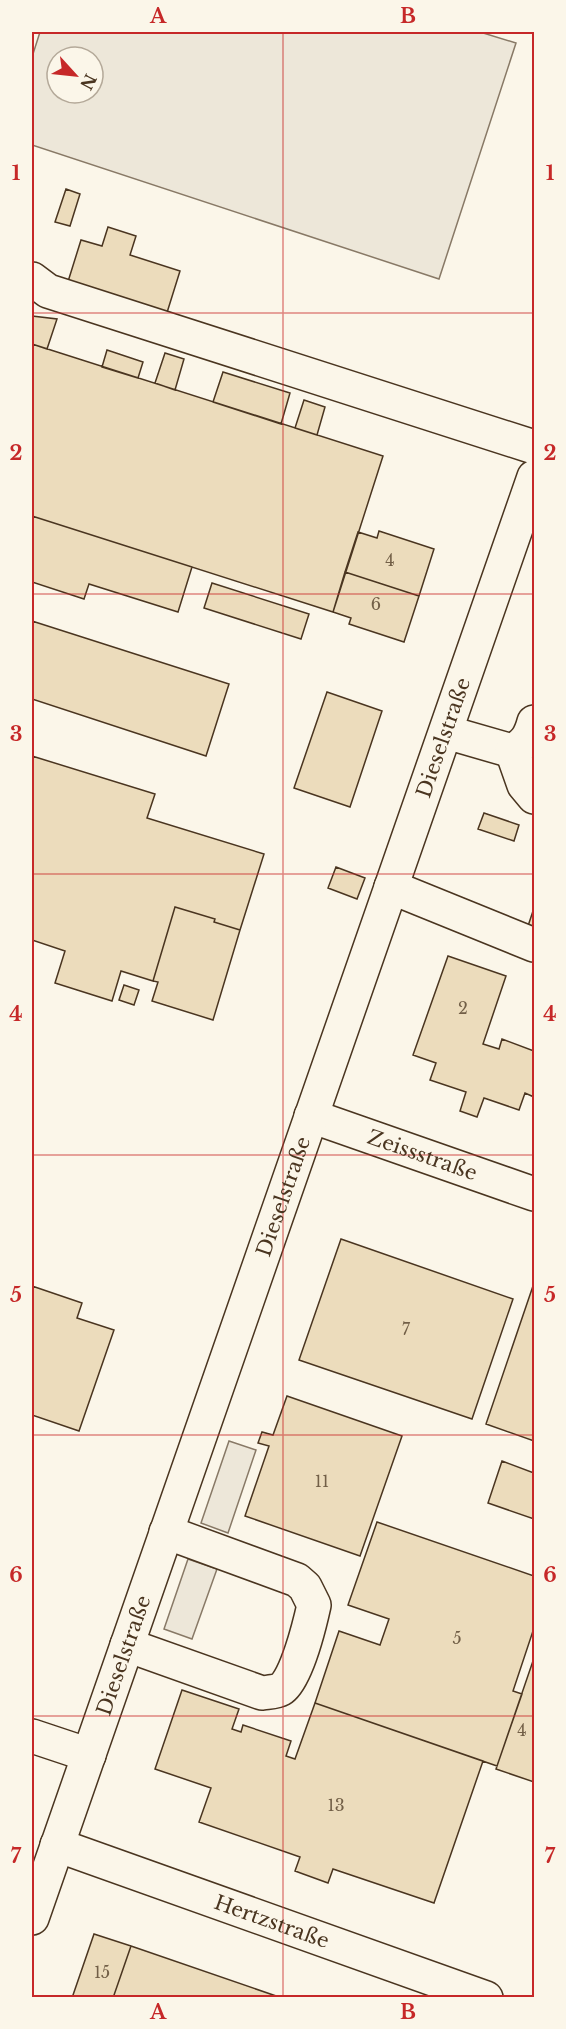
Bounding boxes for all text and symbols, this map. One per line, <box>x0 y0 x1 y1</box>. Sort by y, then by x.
text: A <box>149 4 167 28</box>
text: B <box>400 4 416 28</box>
north arrow <box>45 45 105 105</box>
text: N <box>76 71 101 93</box>
text: 1 <box>12 161 21 185</box>
text: 1 <box>546 161 555 185</box>
text: 2 <box>9 441 23 465</box>
text: 2 <box>543 441 557 465</box>
house number: 4 <box>385 550 395 570</box>
house number: 6 <box>371 594 381 614</box>
street label: Dieselstraße <box>411 674 475 801</box>
text: 3 <box>10 722 22 746</box>
text: 3 <box>544 722 556 746</box>
house number: 2 <box>458 998 468 1018</box>
text: 4 <box>9 1002 23 1026</box>
text: 4 <box>543 1002 557 1026</box>
street label: Zeissstraße <box>364 1125 480 1185</box>
street label: Dieselstraße <box>251 1133 315 1260</box>
text: 5 <box>10 1283 22 1307</box>
text: 5 <box>544 1283 556 1307</box>
house number: 7 <box>402 1319 411 1339</box>
house number: 11 <box>315 1471 329 1491</box>
text: 6 <box>9 1563 23 1587</box>
text: 6 <box>543 1563 557 1587</box>
street label: Dieselstraße <box>91 1592 155 1719</box>
house number: 5 <box>452 1628 462 1648</box>
house number: 4 <box>517 1720 527 1740</box>
house number: 13 <box>328 1795 345 1815</box>
text: 7 <box>11 1844 22 1868</box>
text: 7 <box>545 1844 556 1868</box>
street label: Hertzstraße <box>211 1890 332 1953</box>
house number: 15 <box>94 1962 110 1982</box>
text: A <box>149 2000 167 2024</box>
text: B <box>400 2000 416 2024</box>

